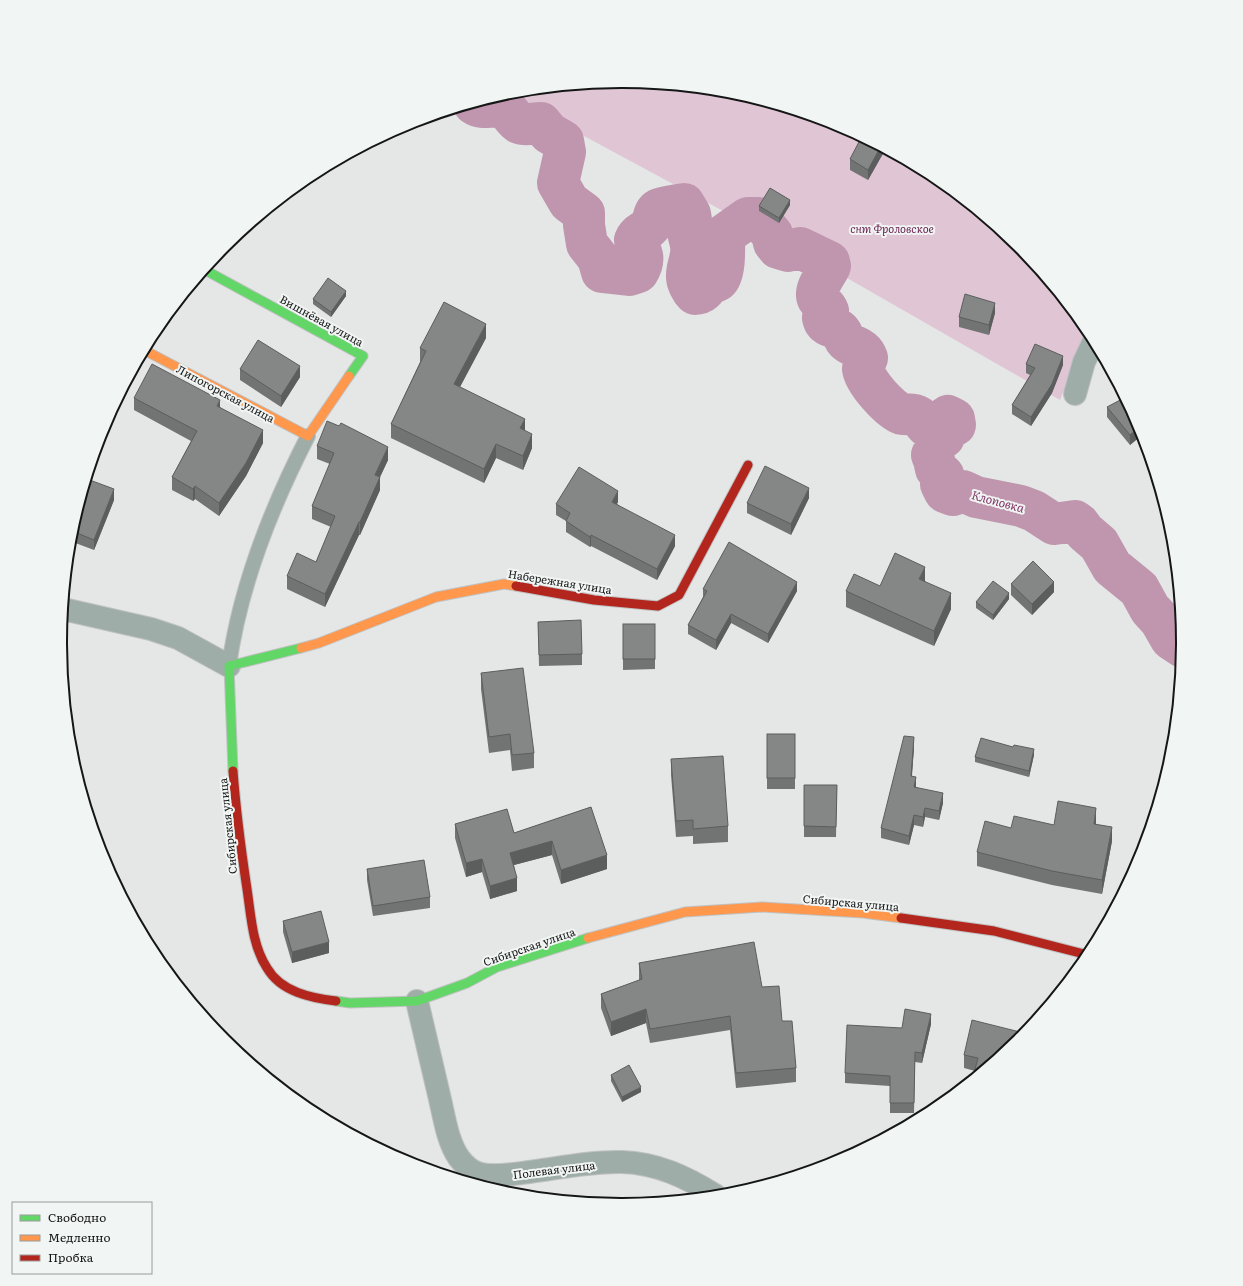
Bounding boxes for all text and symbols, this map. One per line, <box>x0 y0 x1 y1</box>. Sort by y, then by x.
park label: снт Фроловское <box>850 220 934 236</box>
street label: Вишнёвая улица <box>277 290 367 350</box>
street label: Липогорская улица <box>174 360 278 426</box>
water label: Клоповка <box>970 485 1027 517</box>
street label: Набережная улица <box>507 565 613 597</box>
street label: Сибирская улица <box>214 777 240 875</box>
street label: Сибирская улица <box>802 890 900 914</box>
street label: Сибирская улица <box>481 923 577 969</box>
street label: Полевая улица <box>512 1156 596 1182</box>
legend <box>12 1202 152 1274</box>
text: Свободно <box>48 1208 106 1226</box>
text: Медленно <box>48 1228 111 1246</box>
text: Пробка <box>48 1248 94 1266</box>

